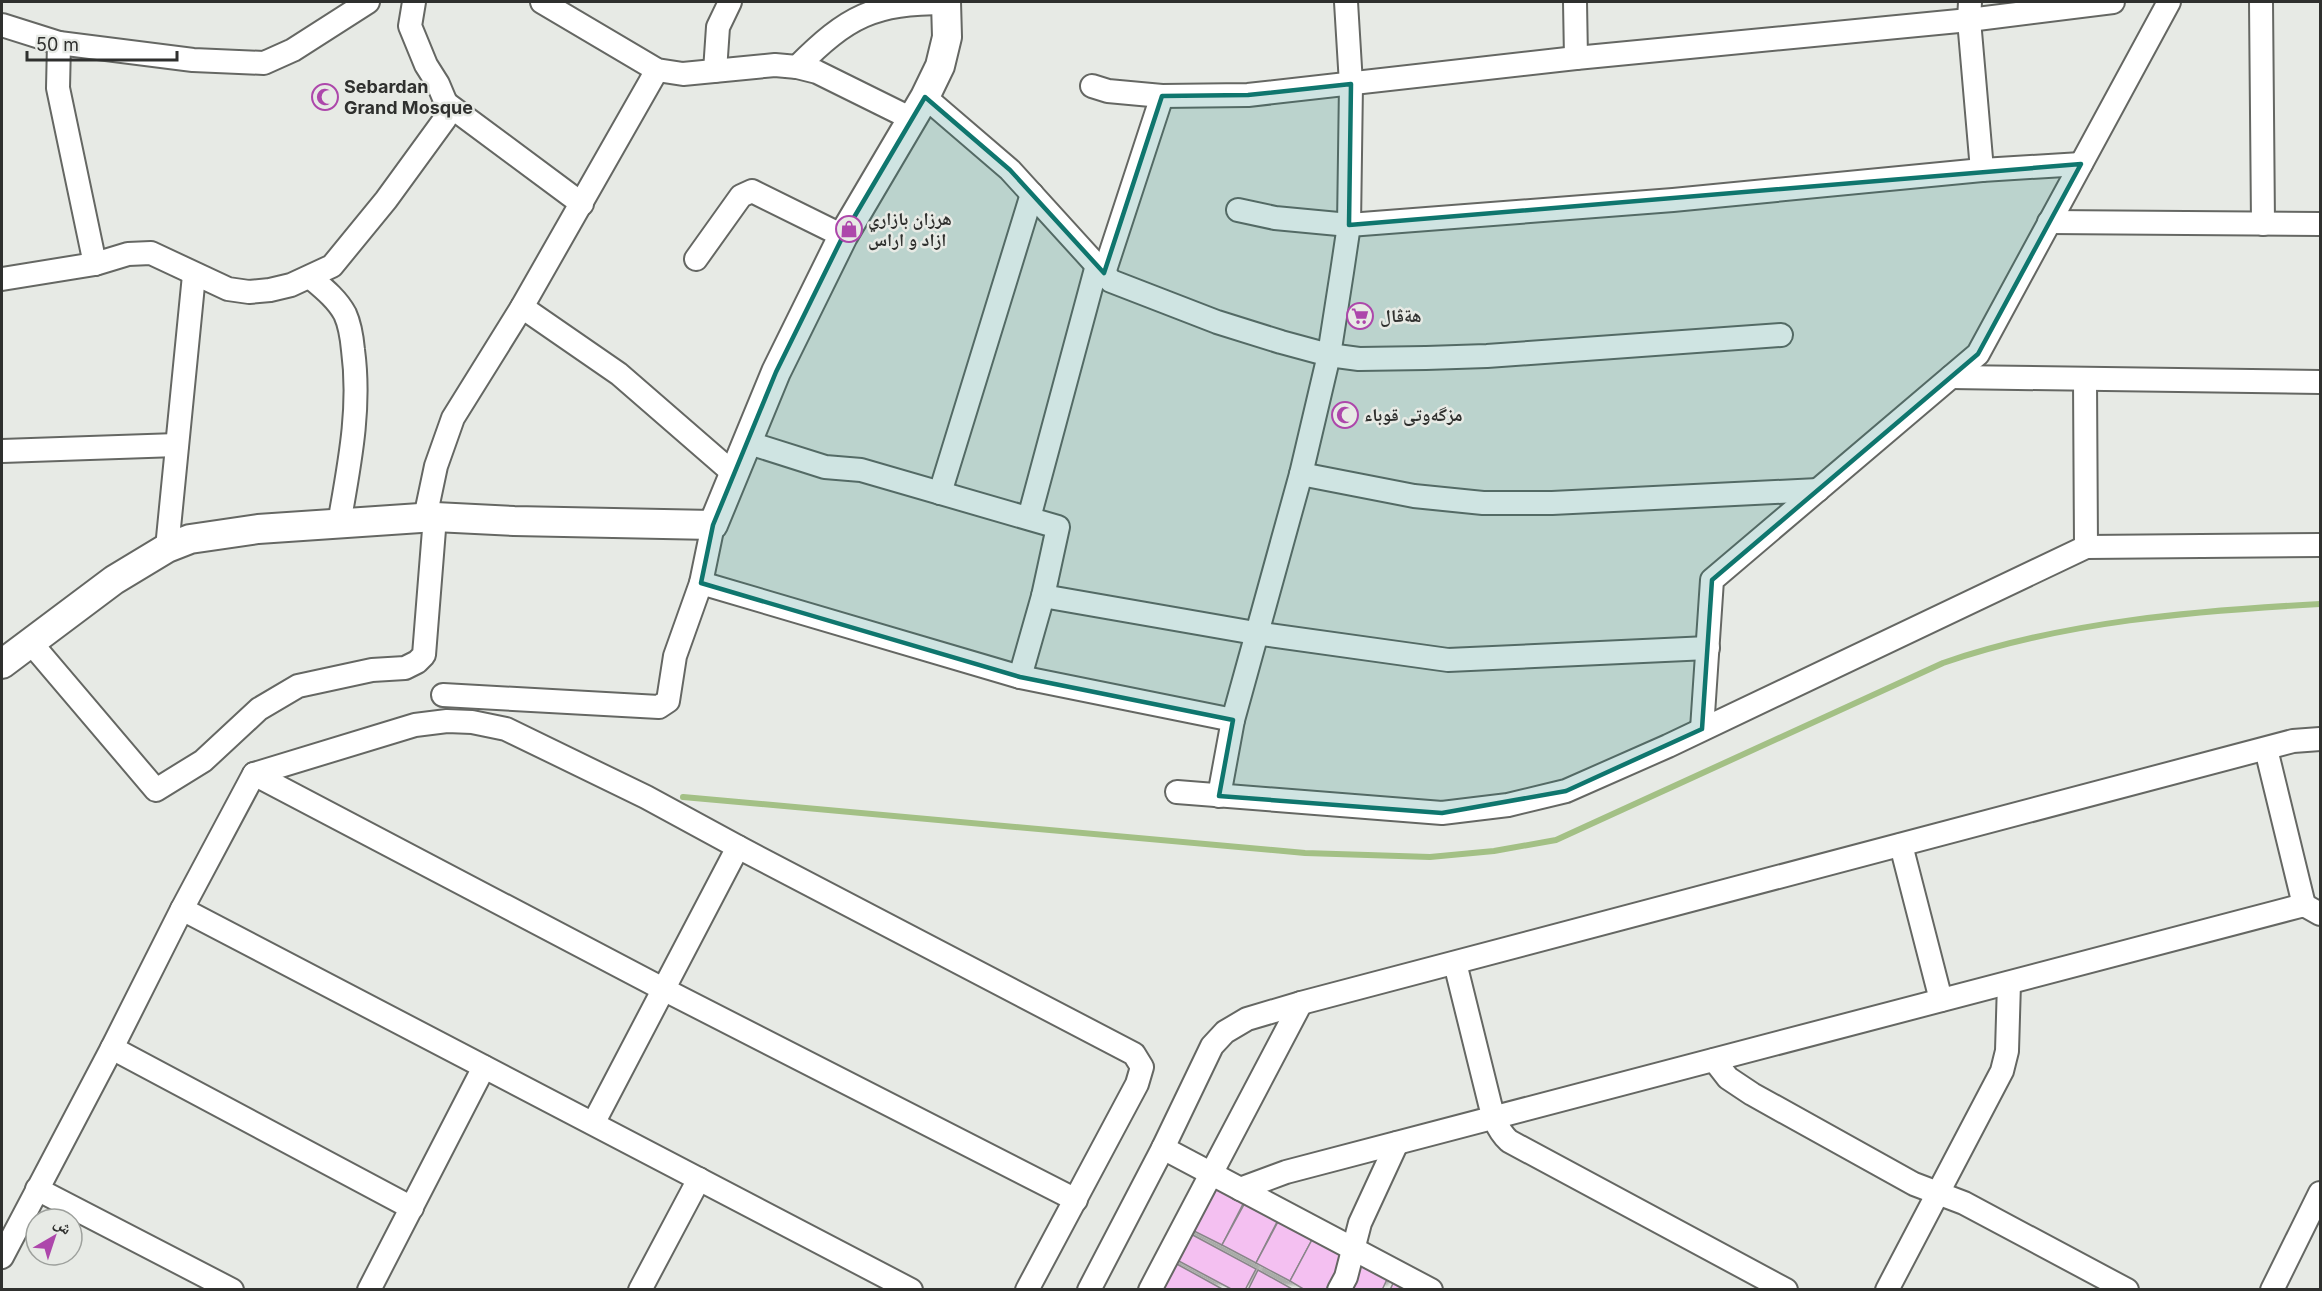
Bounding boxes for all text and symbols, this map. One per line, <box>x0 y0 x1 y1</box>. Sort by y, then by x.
scale bar <box>27 24 177 62</box>
text: 50 m <box>36 34 79 55</box>
place label: Sebardan Grand Mosque <box>344 76 473 118</box>
mosque icon: Sebardan Grand Mosque <box>310 82 340 112</box>
place label: هرزان بازاري ازاد و اراس <box>868 208 952 251</box>
shop icon: هرزان بازاري ازاد و اراس <box>834 214 864 244</box>
supermarket icon: هةڤال <box>1345 301 1375 331</box>
place label: هةڤال <box>1380 305 1422 327</box>
mosque icon: مزگەوتی قوباء <box>1330 400 1360 430</box>
place label: مزگەوتی قوباء <box>1364 404 1463 426</box>
north arrow <box>24 1207 84 1267</box>
text: ش <box>51 1212 76 1238</box>

